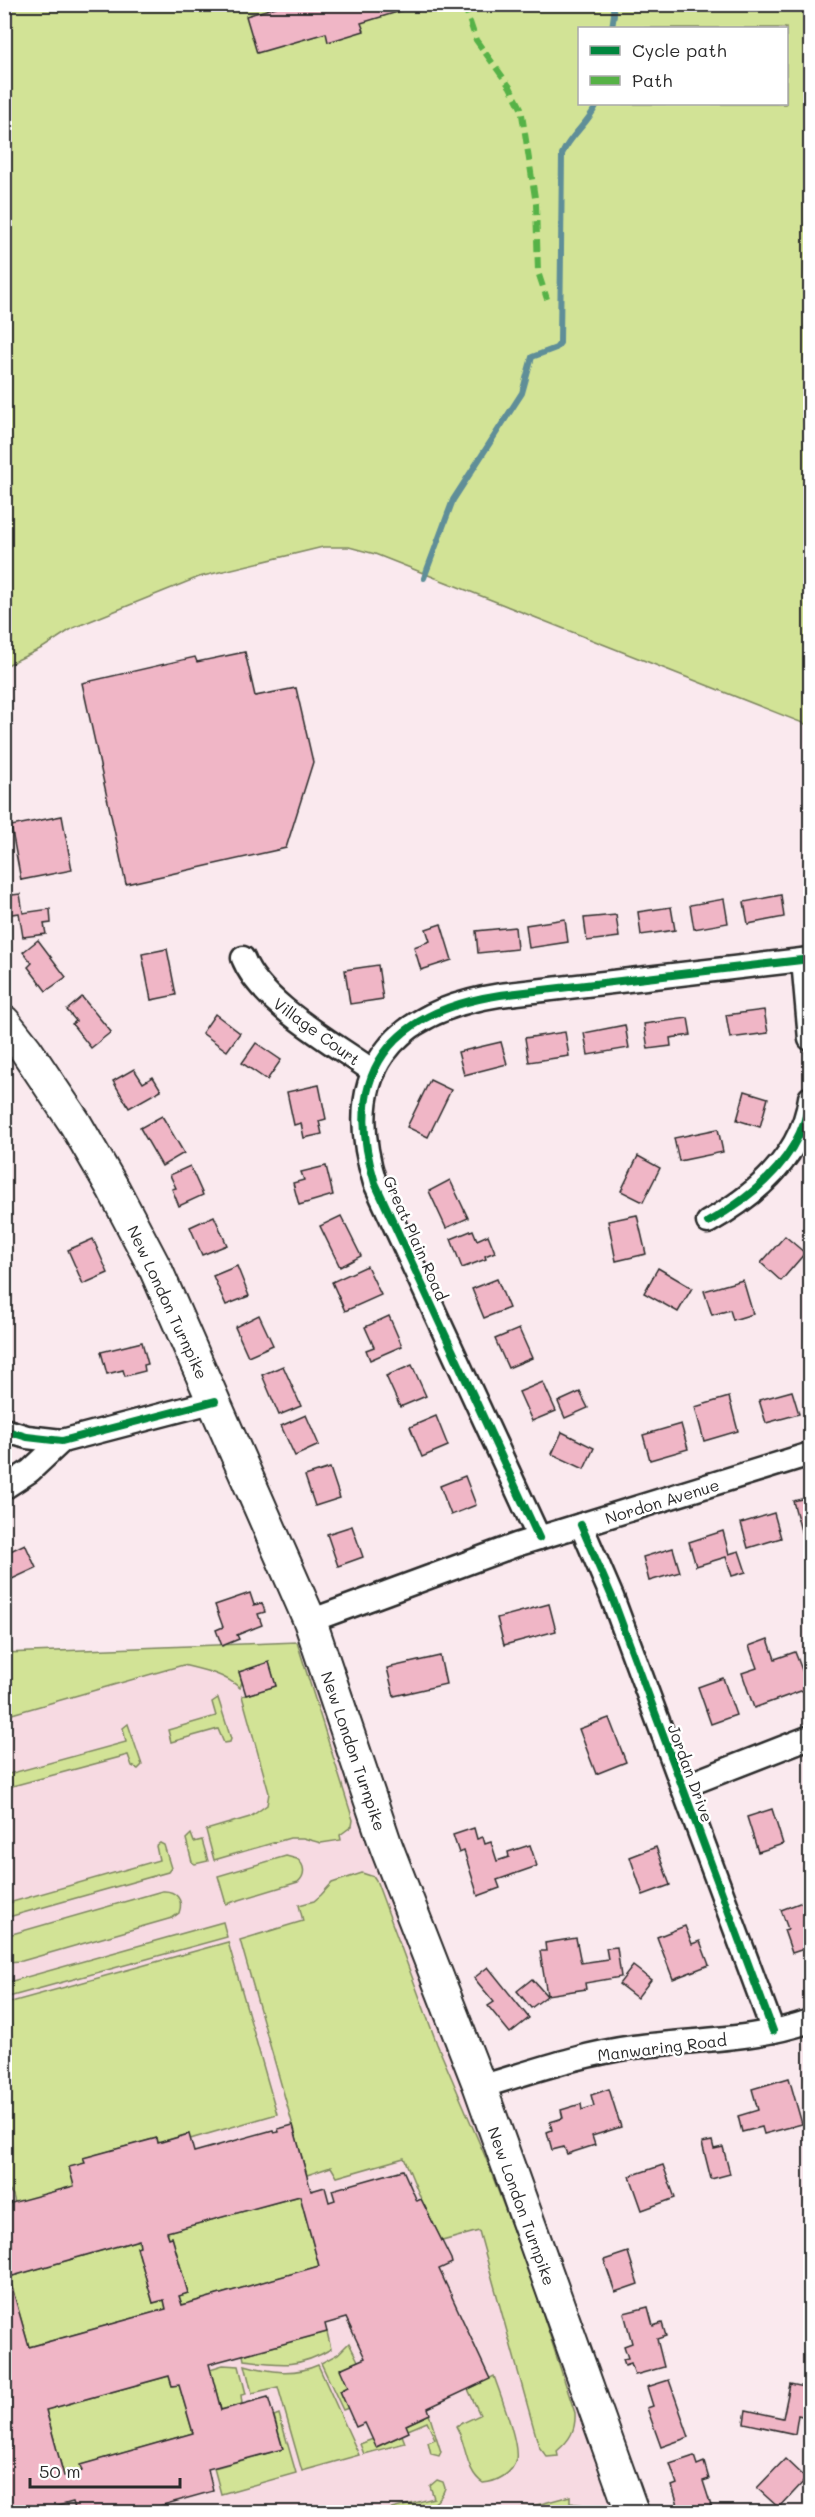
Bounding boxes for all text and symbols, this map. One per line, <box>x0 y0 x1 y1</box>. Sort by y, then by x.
legend <box>578 27 788 105</box>
text: Cycle path <box>632 38 727 62</box>
text: Path <box>632 68 672 92</box>
street label: Village Court <box>269 992 365 1070</box>
street label: Great Plain Road <box>379 1172 453 1304</box>
street label: New London Turnpike <box>123 1222 213 1382</box>
street label: Nordon Avenue <box>602 1474 722 1528</box>
street label: New London Turnpike <box>317 1668 391 1834</box>
street label: Jordan Drive <box>664 1721 718 1825</box>
street label: Manwaring Road <box>596 2029 728 2065</box>
street label: New London Turnpike <box>484 2124 560 2288</box>
scale bar <box>30 2451 180 2489</box>
text: 50 m <box>39 2459 81 2483</box>

